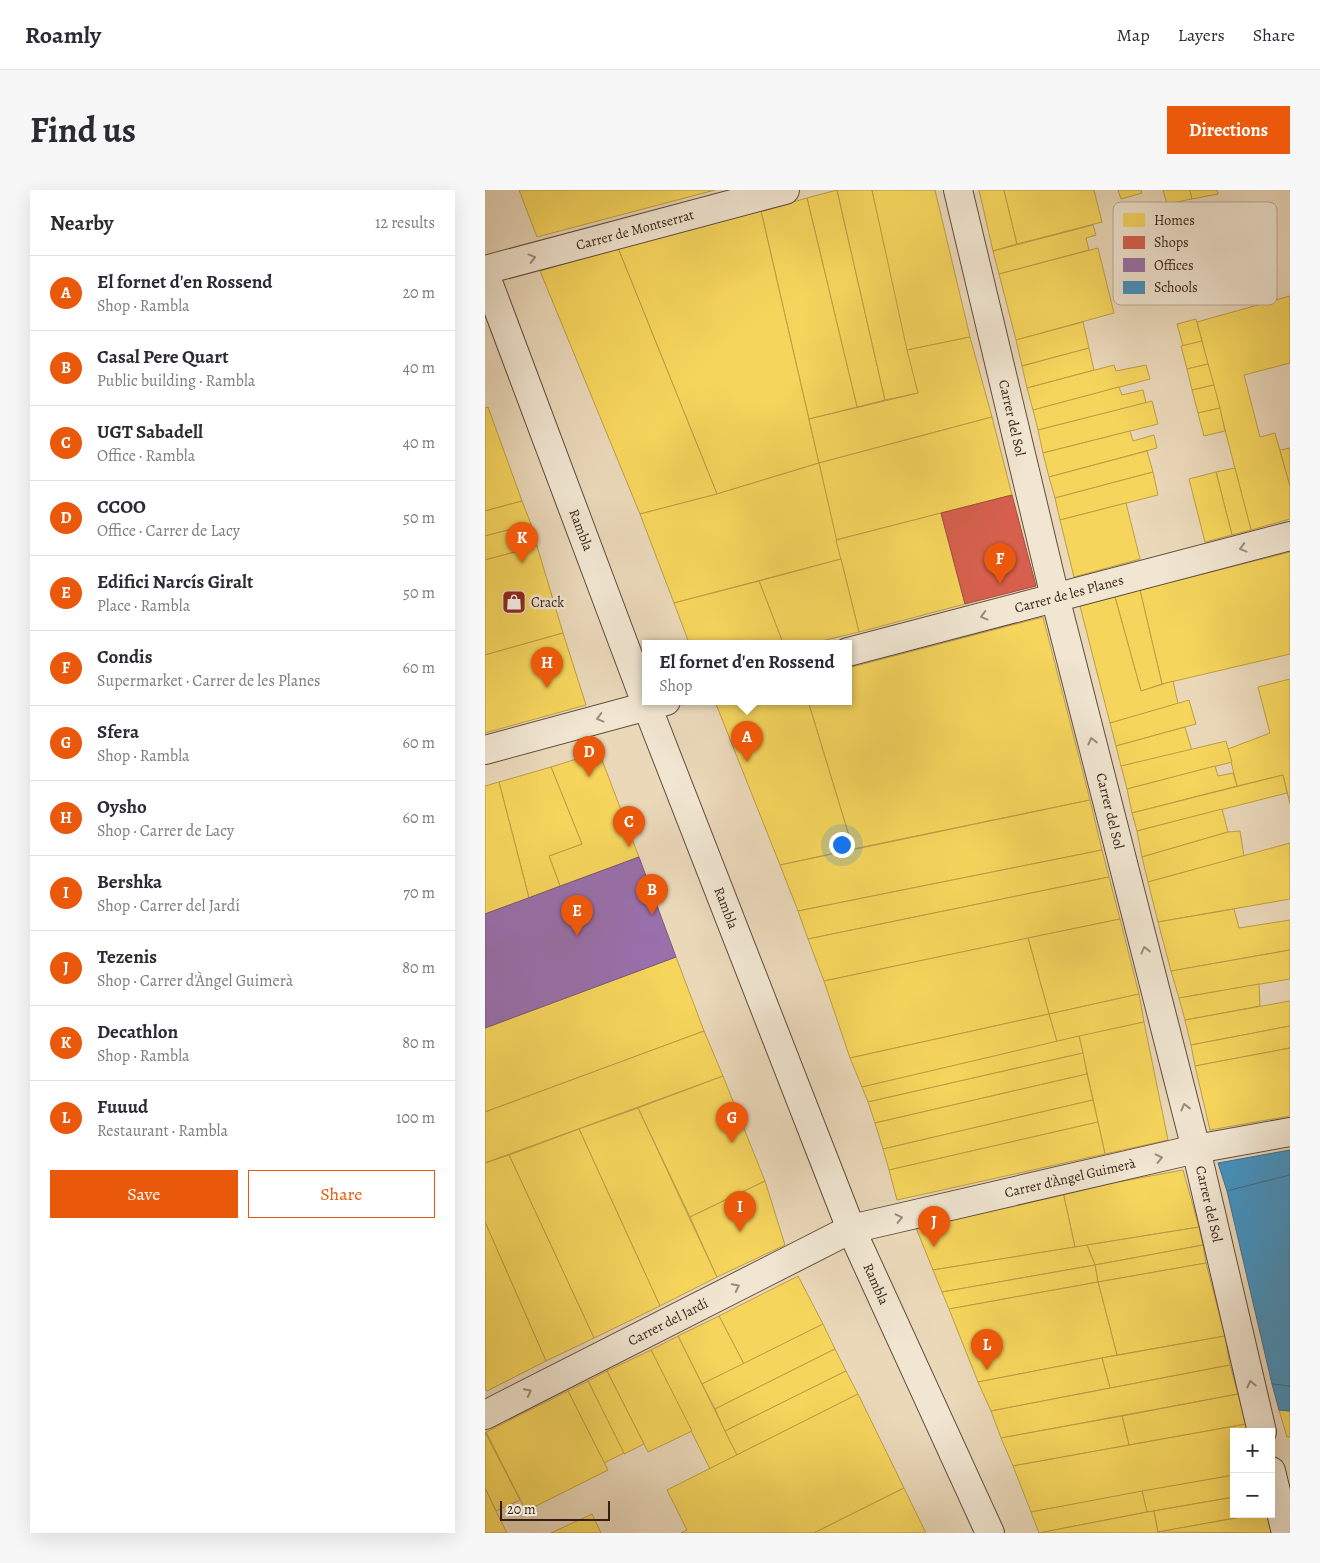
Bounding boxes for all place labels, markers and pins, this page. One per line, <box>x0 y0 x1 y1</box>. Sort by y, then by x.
pin: K <box>506 522 538 563</box>
pin: F <box>984 543 1016 584</box>
shop icon: Crack <box>501 589 527 615</box>
place label: Crack <box>531 593 564 612</box>
pin: H <box>531 647 563 688</box>
pin: A <box>731 721 763 762</box>
pin: D <box>573 736 605 777</box>
pin: C <box>613 806 645 847</box>
pin: B <box>636 874 668 915</box>
pin: E <box>561 895 593 936</box>
pin: G <box>716 1102 748 1143</box>
pin: I <box>724 1191 756 1232</box>
pin: J <box>918 1206 950 1247</box>
pin: L <box>971 1329 1003 1370</box>

